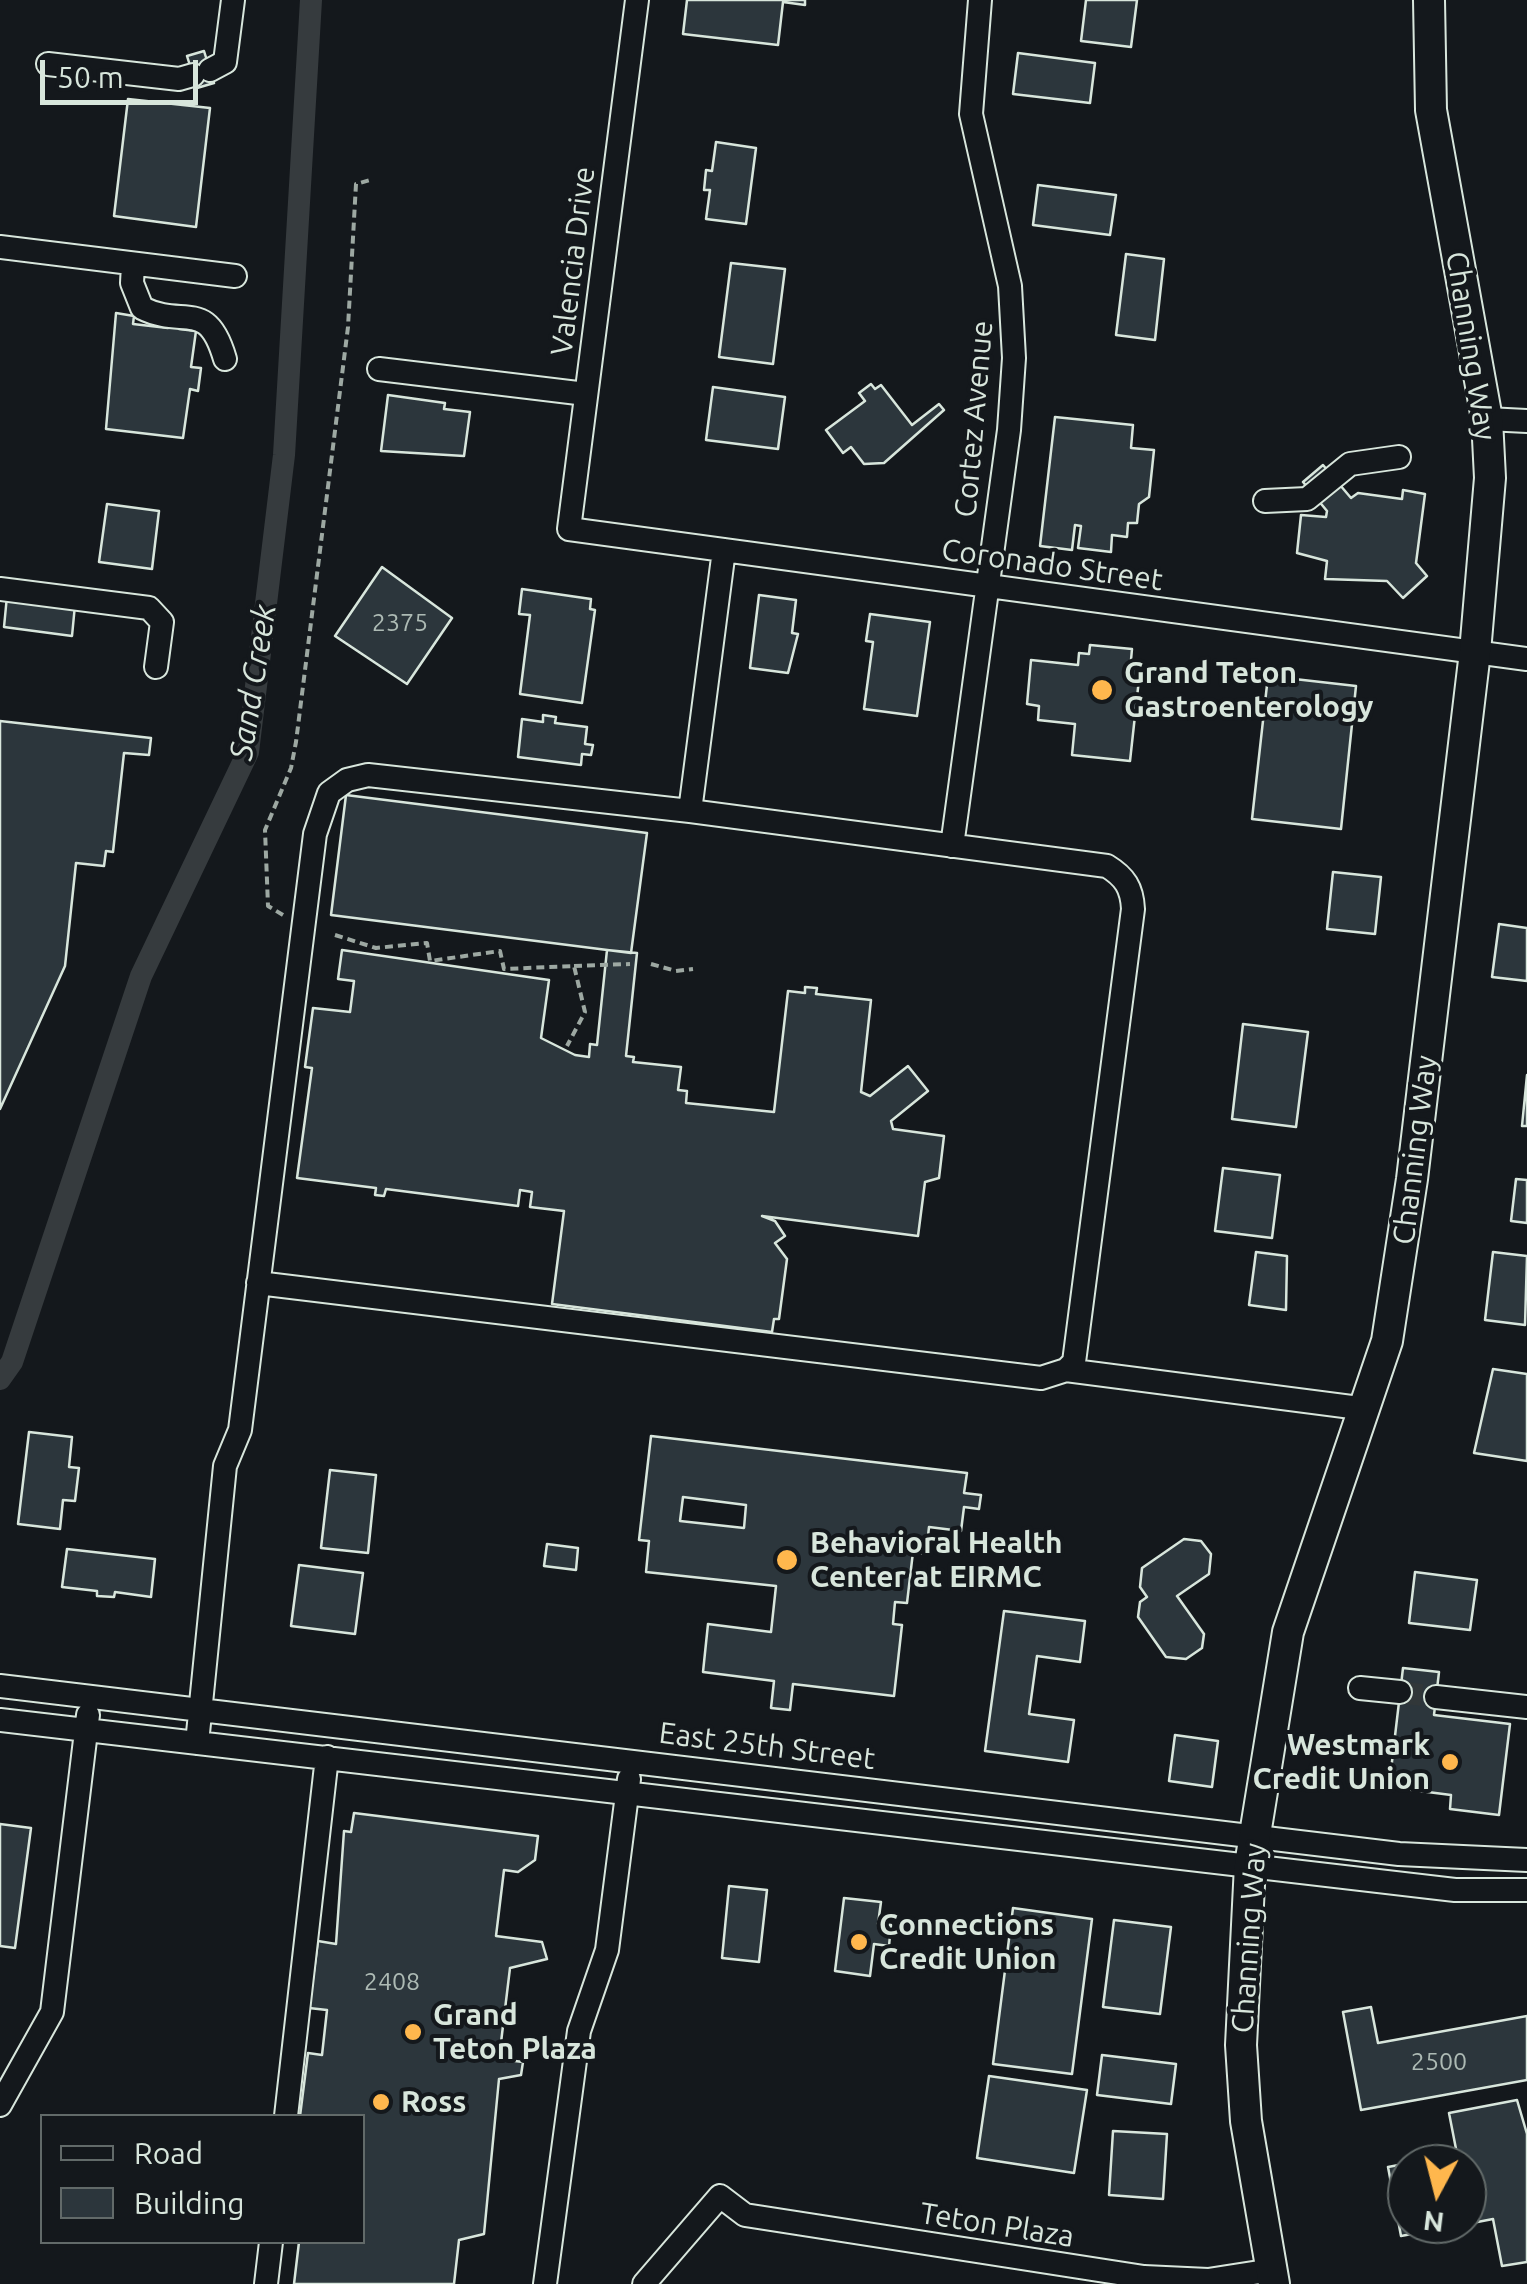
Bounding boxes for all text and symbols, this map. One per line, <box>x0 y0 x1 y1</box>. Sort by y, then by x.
scale bar <box>45 40 202 102</box>
text: 50 m <box>57 60 124 94</box>
street label: Valencia Drive <box>544 165 602 357</box>
street label: Channing Way <box>1438 249 1504 443</box>
street label: Cortez Avenue <box>947 319 1001 519</box>
street label: Coronado Street <box>939 532 1165 598</box>
water label: Sand Creek <box>222 601 284 763</box>
house number: 2375 <box>372 608 428 638</box>
place label: Grand Teton Gastroenterology <box>1124 655 1373 726</box>
marker: Grand Teton Gastroenterology <box>1089 677 1115 703</box>
street label: Channing Way <box>1386 1053 1444 1247</box>
place label: Behavioral Health Center at EIRMC <box>810 1525 1063 1596</box>
marker: Behavioral Health Center at EIRMC <box>774 1547 800 1573</box>
street label: East 25th Street <box>657 1715 877 1777</box>
place label: Westmark Credit Union <box>1253 1727 1430 1798</box>
marker: Westmark Credit Union <box>1439 1751 1461 1773</box>
street label: Channing Way <box>1224 1842 1274 2034</box>
place label: Connections Credit Union <box>879 1907 1056 1978</box>
marker: Connections Credit Union <box>848 1931 870 1953</box>
house number: 2408 <box>364 1967 420 1997</box>
place label: Grand Teton Plaza <box>433 1997 597 2068</box>
marker: Grand Teton Plaza <box>402 2021 424 2043</box>
house number: 2500 <box>1411 2047 1467 2077</box>
place label: Ross <box>401 2084 466 2120</box>
marker: Ross <box>370 2091 392 2113</box>
legend <box>40 2114 365 2244</box>
text: Road <box>134 2136 203 2170</box>
north arrow <box>1387 2144 1487 2244</box>
text: Building <box>134 2186 245 2220</box>
street label: Teton Plaza <box>917 2195 1077 2255</box>
text: N <box>1421 2206 1446 2239</box>

